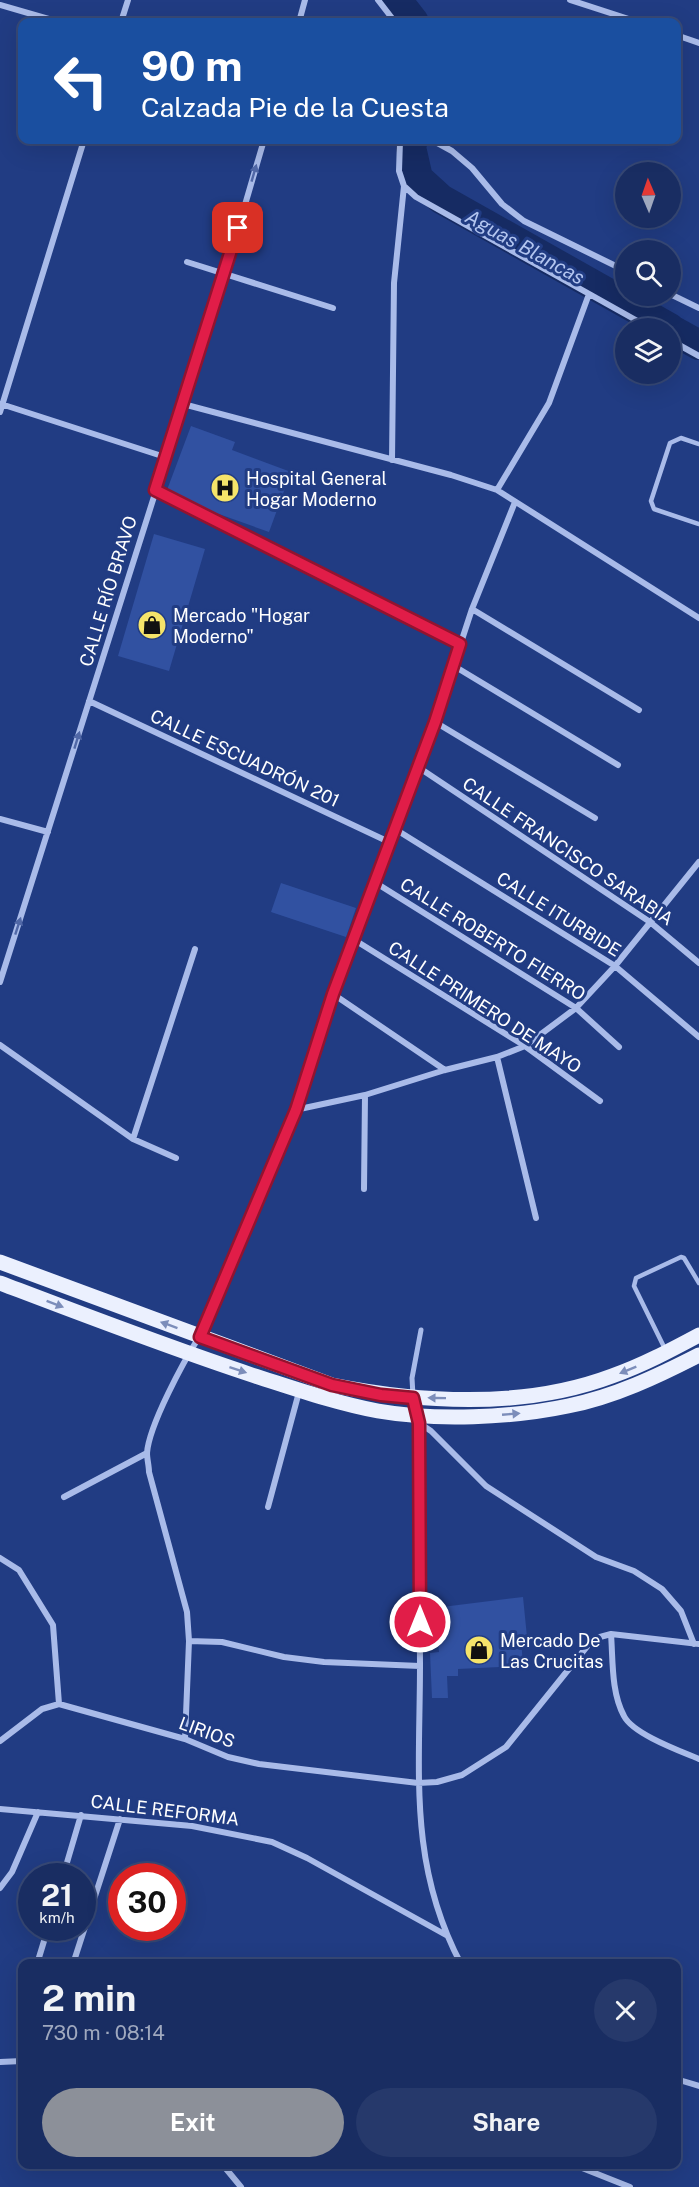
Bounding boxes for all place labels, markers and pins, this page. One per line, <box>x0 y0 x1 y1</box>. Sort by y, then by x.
pin <box>212 202 263 253</box>
place label: Hospital General Hogar Moderno <box>246 468 387 510</box>
hospital icon: Hospital General Hogar Moderno <box>209 472 241 504</box>
place label: Mercado "Hogar Moderno" <box>173 605 310 647</box>
shop icon: Mercado "Hogar Moderno" <box>136 609 168 641</box>
place label: Mercado De Las Crucitas <box>500 1630 603 1672</box>
shop icon: Mercado De Las Crucitas <box>463 1634 495 1666</box>

